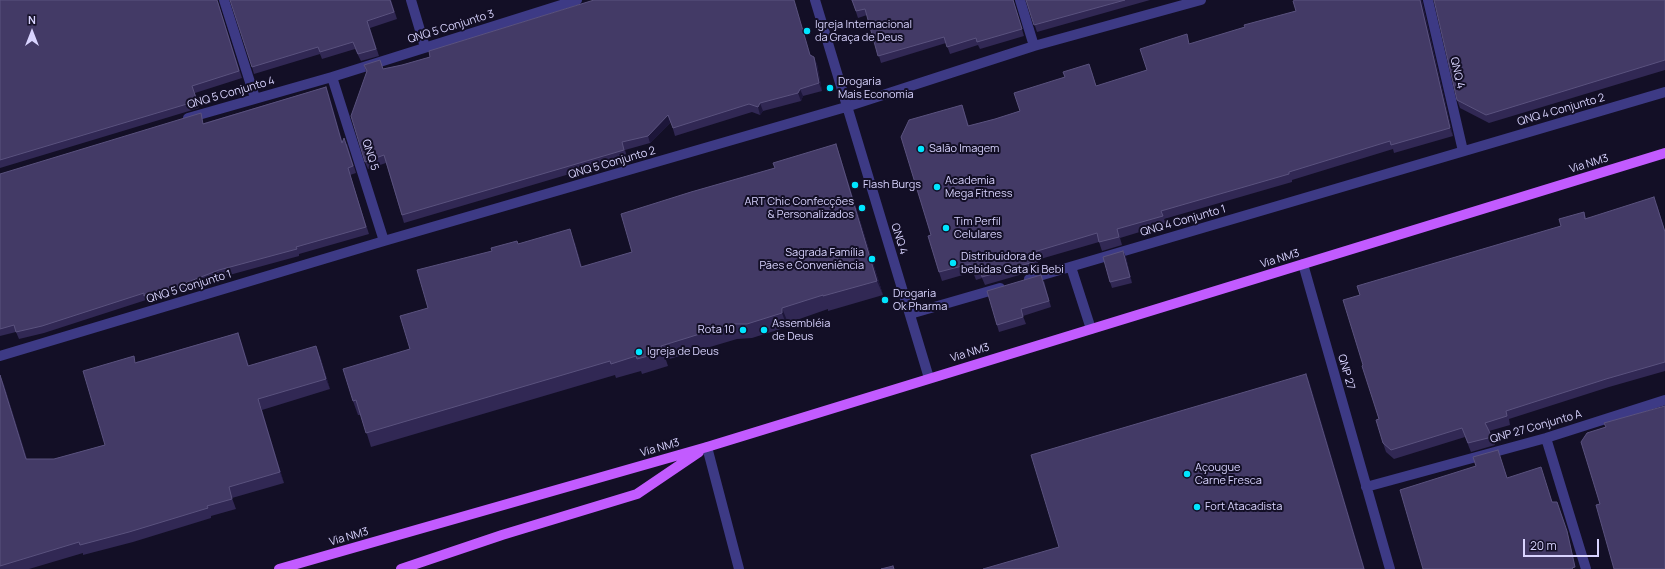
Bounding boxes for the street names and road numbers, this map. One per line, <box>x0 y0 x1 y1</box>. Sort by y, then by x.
street label: QNQ 5 Conjunto 3 <box>406 8 496 46</box>
street label: QNQ 4 <box>1447 56 1467 90</box>
street label: QNQ 5 Conjunto 4 <box>186 74 276 112</box>
street label: QNQ 4 Conjunto 2 <box>1516 91 1606 129</box>
street label: QNQ 5 <box>359 138 381 172</box>
street label: QNQ 5 Conjunto 2 <box>567 144 657 182</box>
street label: Via NM3 <box>1568 152 1610 176</box>
street label: QNQ 4 Conjunto 1 <box>1139 202 1227 240</box>
street label: QNQ 4 <box>888 222 910 256</box>
street label: Via NM3 <box>1259 247 1301 271</box>
street label: QNQ 5 Conjunto 1 <box>145 268 233 306</box>
street label: Via NM3 <box>949 341 991 365</box>
street label: QNP 27 <box>1335 353 1357 391</box>
street label: QNP 27 Conjunto A <box>1489 408 1583 446</box>
street label: Via NM3 <box>639 436 681 460</box>
street label: Via NM3 <box>328 525 370 549</box>

